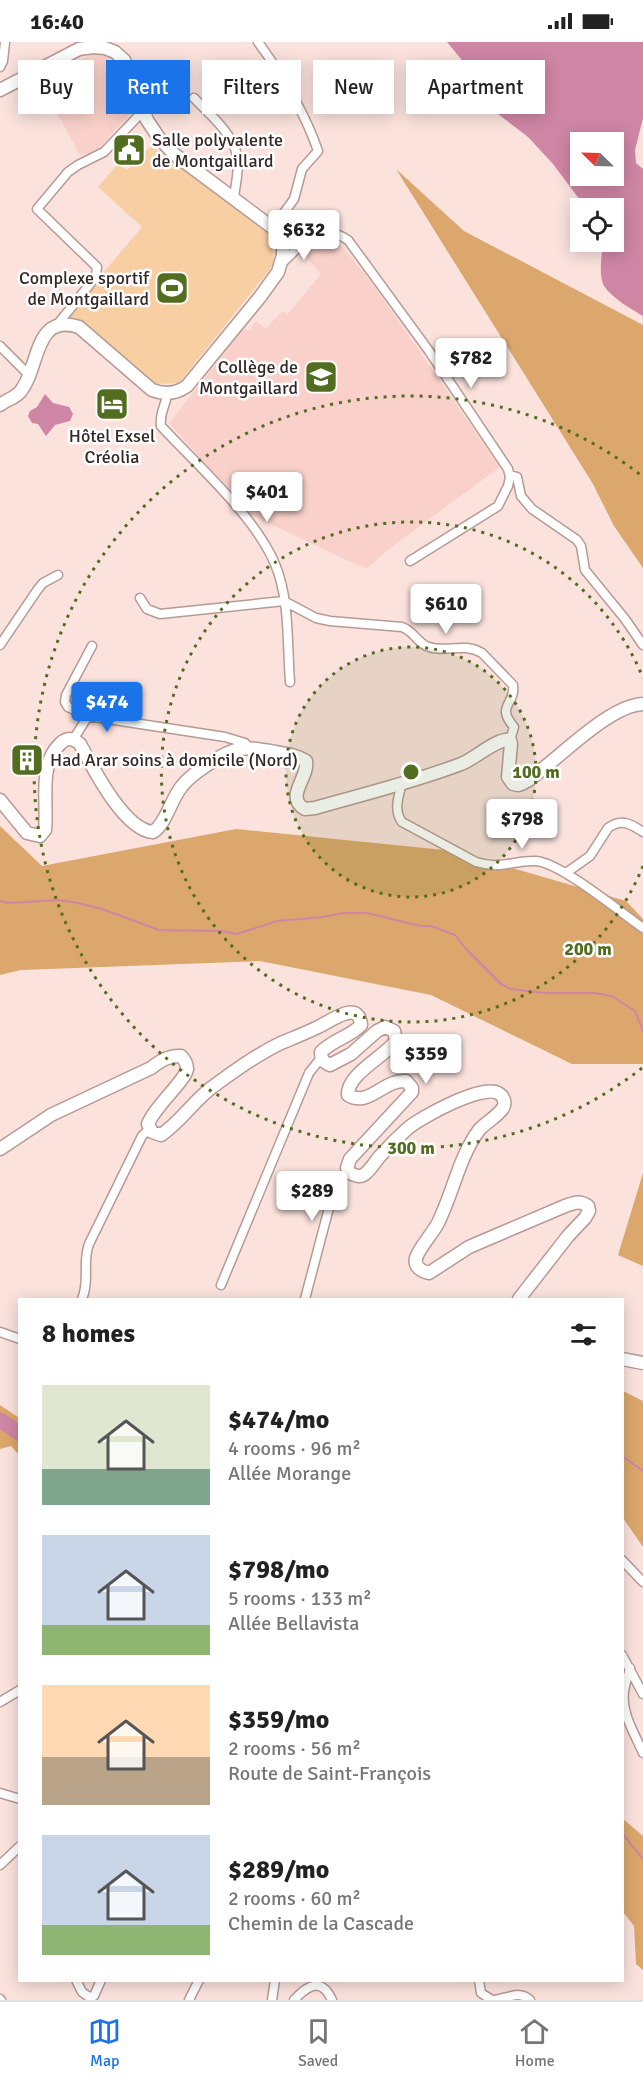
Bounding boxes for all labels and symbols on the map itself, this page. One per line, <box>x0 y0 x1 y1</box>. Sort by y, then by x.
place label: Salle polyvalente de Montgaillard <box>152 129 283 172</box>
public building icon: Salle polyvalente de Montgaillard <box>111 132 147 168</box>
north arrow <box>570 132 624 186</box>
pin: $632 <box>268 210 340 261</box>
place label: Complexe sportif de Montgaillard <box>19 267 150 310</box>
sports icon: Complexe sportif de Montgaillard <box>154 270 190 306</box>
pin: $782 <box>435 338 507 389</box>
place label: Collège de Montgaillard <box>199 356 298 399</box>
school or university icon: Collège de Montgaillard <box>303 359 339 395</box>
hotel icon: Hôtel Exsel Créolia <box>94 386 130 422</box>
place label: Hôtel Exsel Créolia <box>69 425 155 468</box>
pin: $401 <box>231 472 303 523</box>
pin: $610 <box>410 584 482 635</box>
pin: $474 <box>71 682 143 733</box>
building icon: Had Arar soins à domicile (Nord) <box>9 742 45 778</box>
place label: Had Arar soins à domicile (Nord) <box>50 749 298 771</box>
text: 100 m <box>512 761 560 783</box>
centre of rings <box>401 762 421 782</box>
pin: $798 <box>486 799 558 850</box>
text: 200 m <box>564 938 612 960</box>
pin: $359 <box>390 1034 462 1085</box>
text: 300 m <box>387 1137 435 1159</box>
pin: $289 <box>276 1171 348 1222</box>

